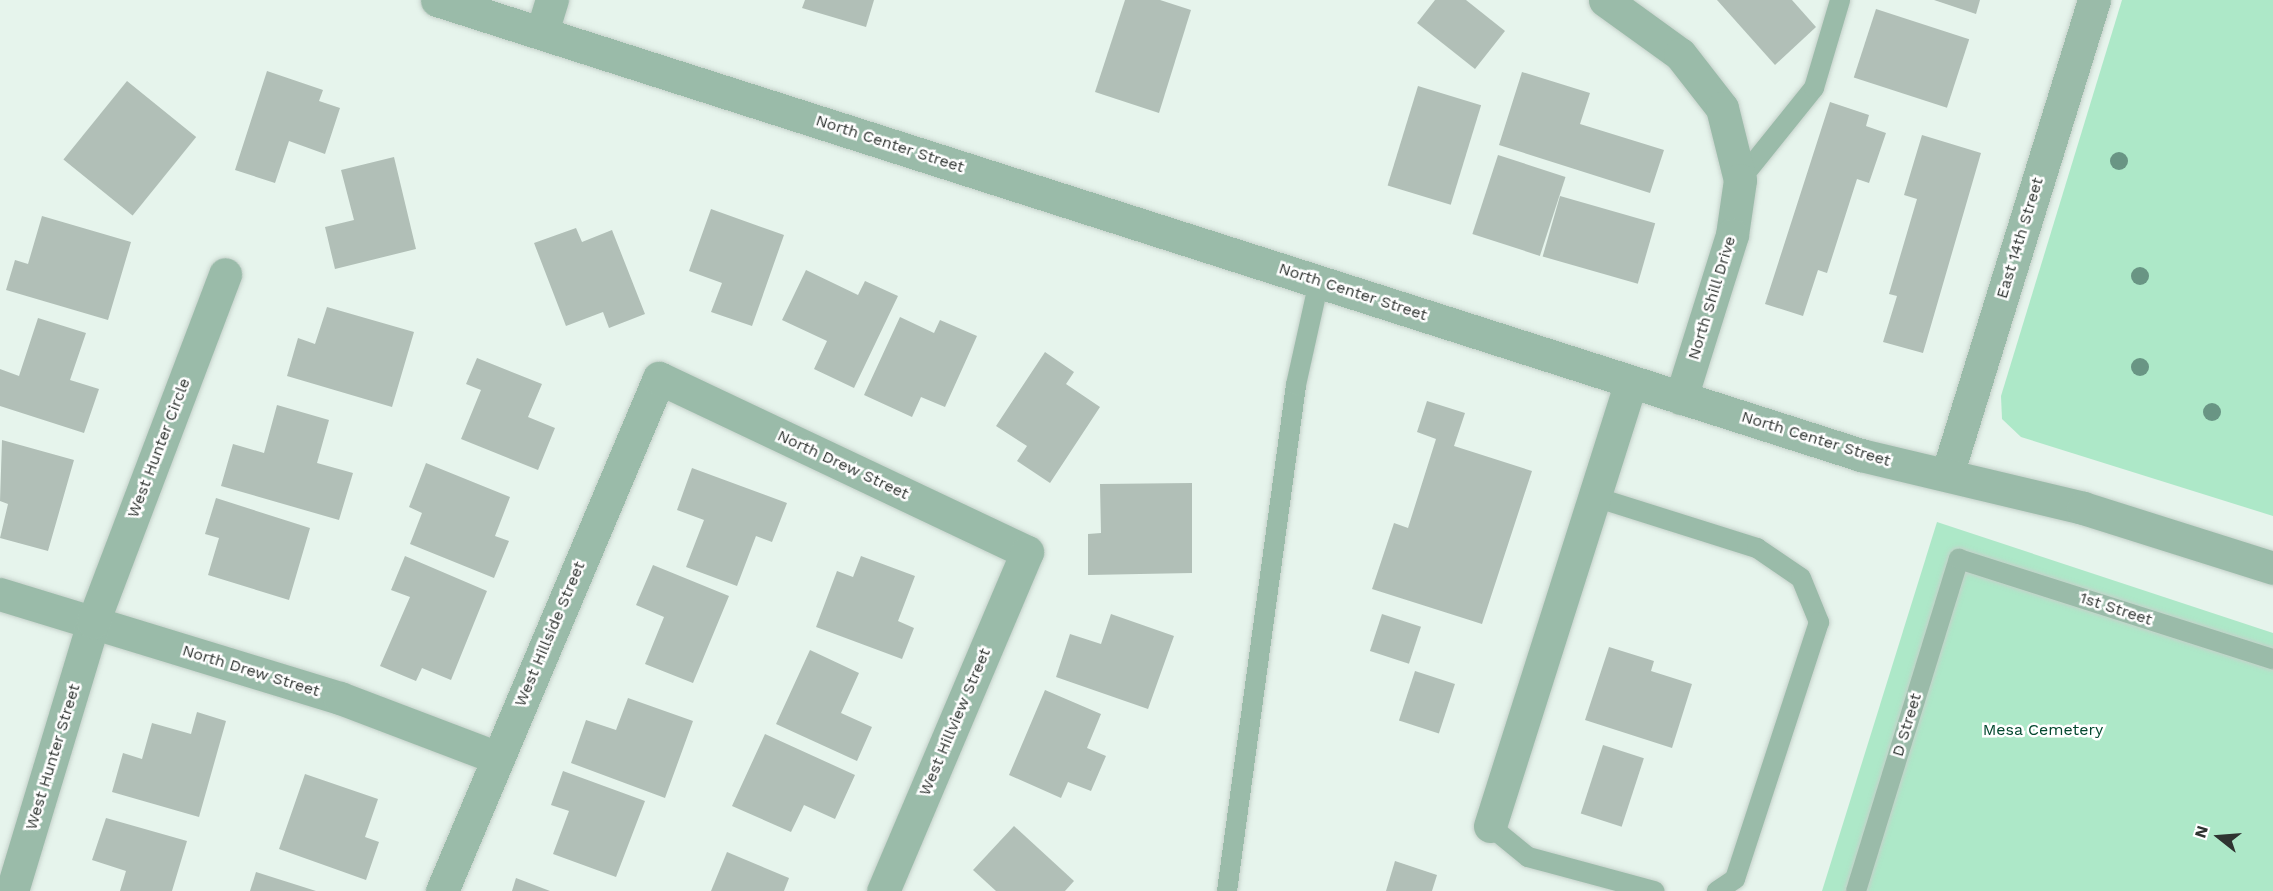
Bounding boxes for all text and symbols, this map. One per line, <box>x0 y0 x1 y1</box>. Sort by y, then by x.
street label: North Center Street <box>813 111 967 177</box>
street label: East 14th Street <box>1992 175 2048 301</box>
street label: North Shill Drive <box>1684 234 1740 362</box>
street label: North Center Street <box>1276 259 1430 325</box>
street label: West Hunter Circle <box>123 375 195 521</box>
street label: North Center Street <box>1739 407 1893 471</box>
street label: North Drew Street <box>774 426 912 504</box>
street label: West Hillside Street <box>511 558 589 710</box>
street label: 1st Street <box>2077 588 2155 630</box>
street label: North Drew Street <box>180 641 322 701</box>
street label: West Hillview Street <box>915 645 995 799</box>
street label: West Hunter Street <box>22 682 84 832</box>
street label: D Street <box>1888 691 1926 759</box>
park label: Mesa Cemetery <box>1983 720 2103 740</box>
north arrow <box>2189 807 2249 867</box>
text: N <box>2190 823 2212 840</box>

